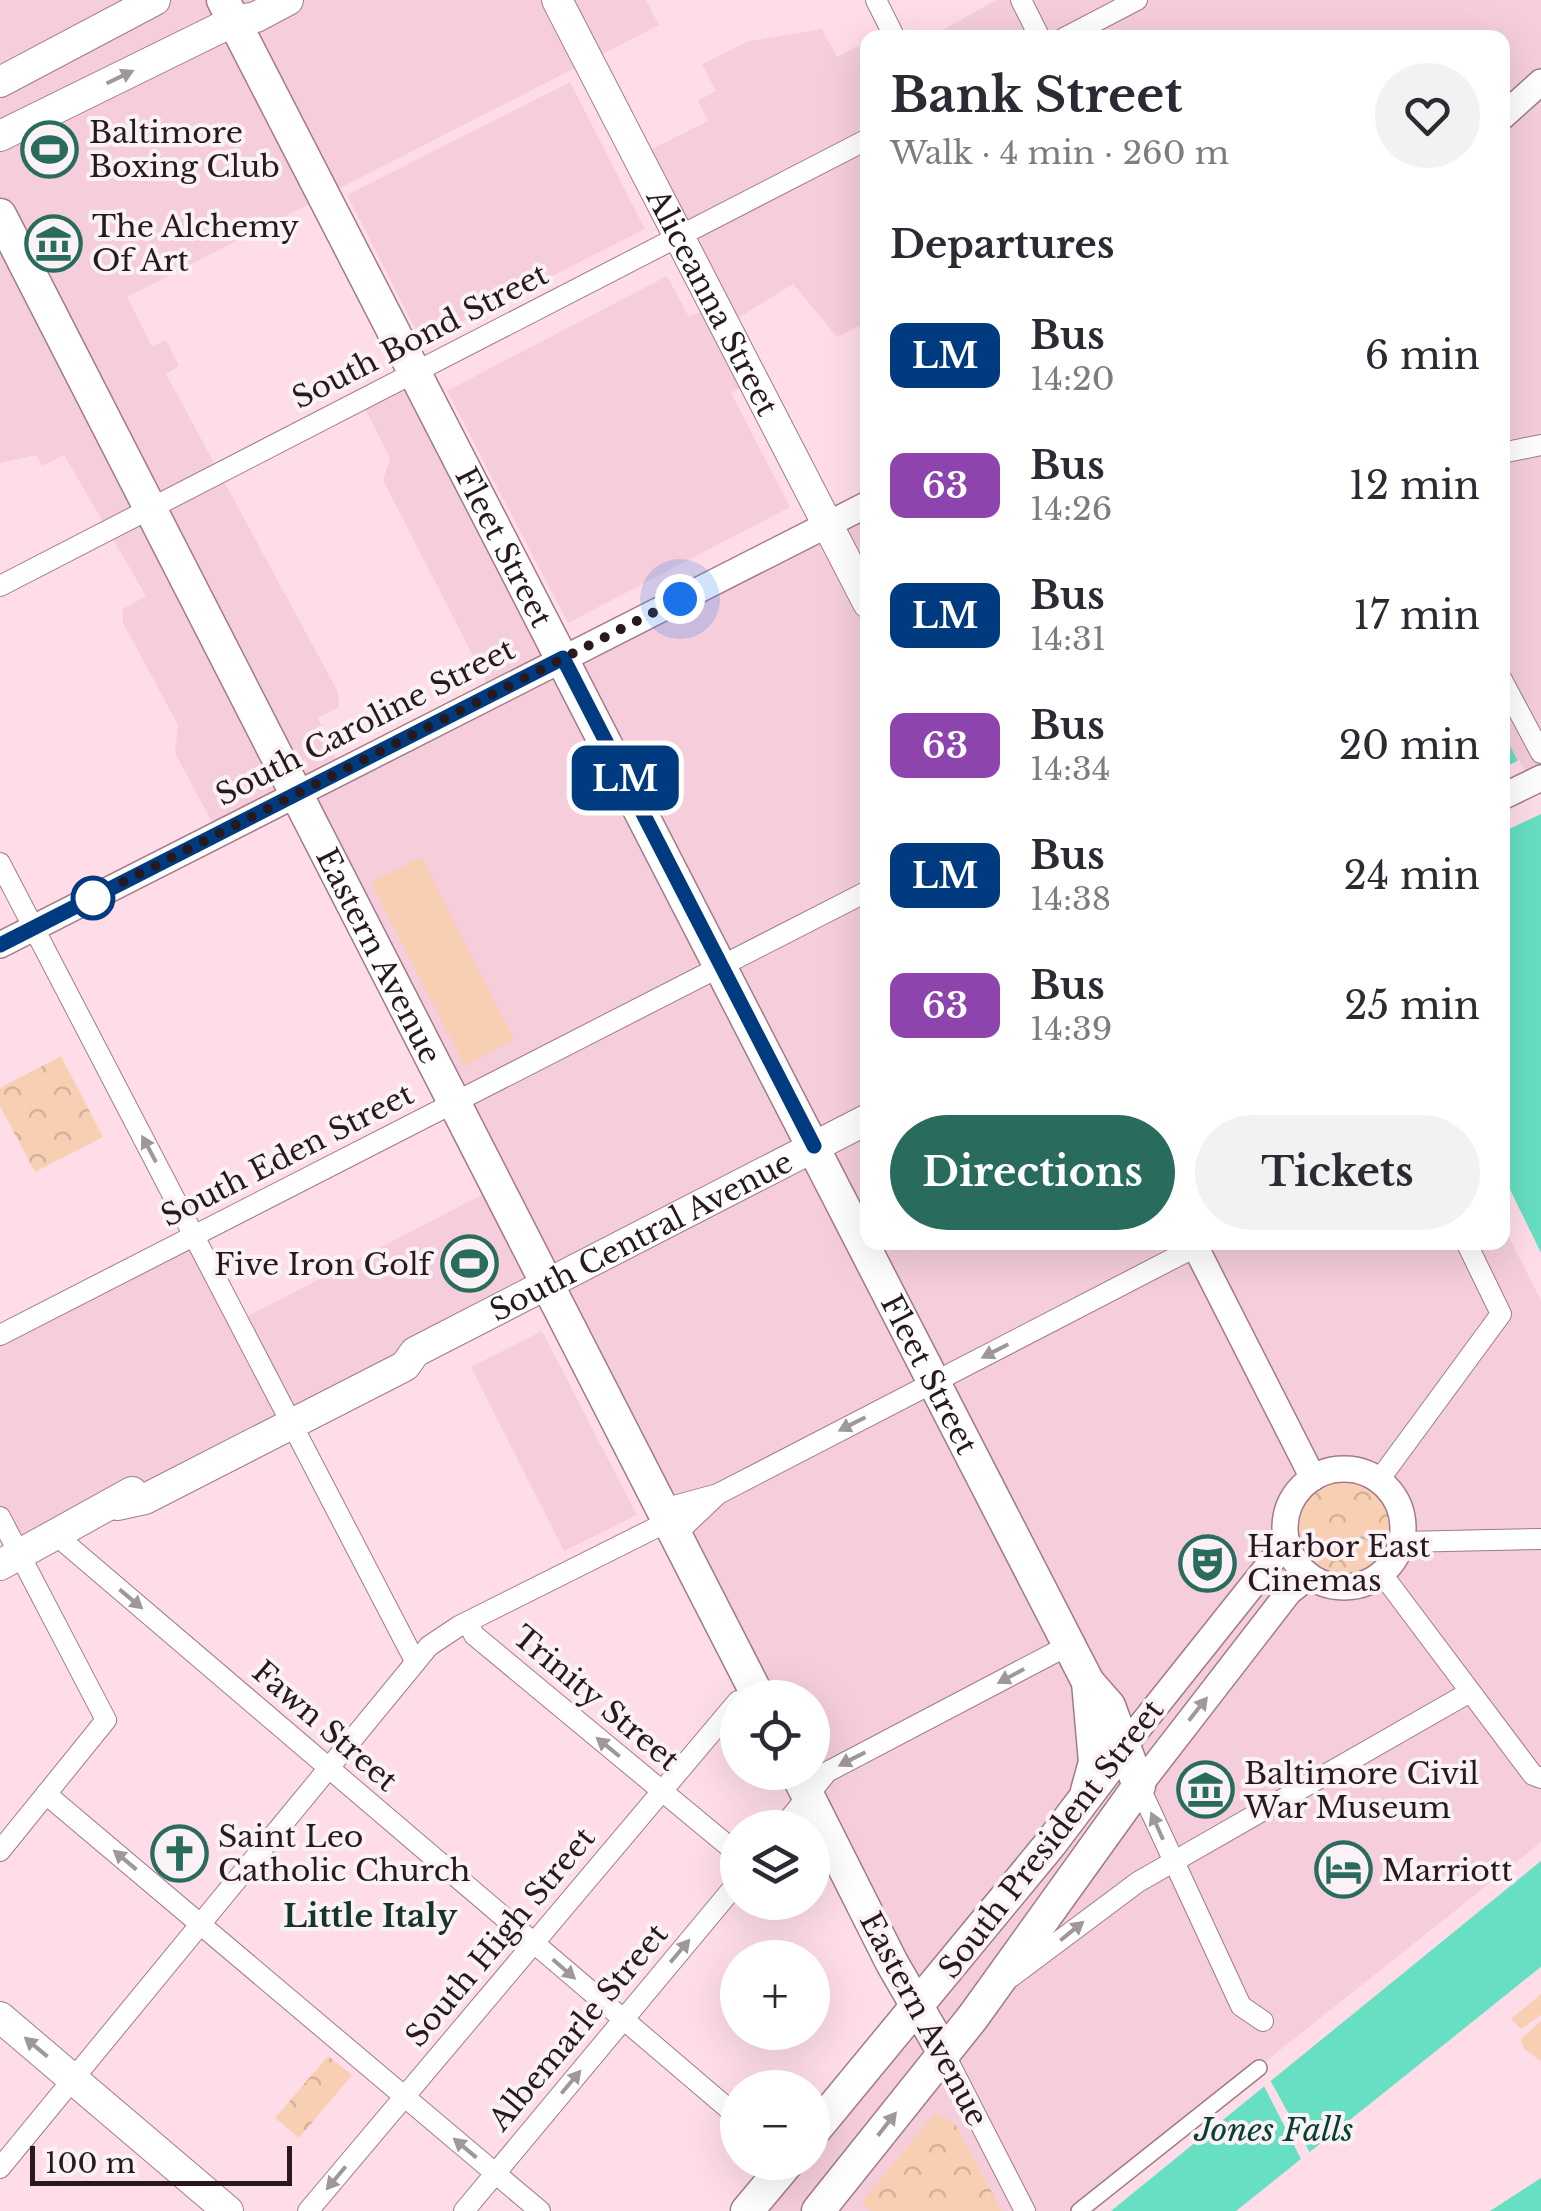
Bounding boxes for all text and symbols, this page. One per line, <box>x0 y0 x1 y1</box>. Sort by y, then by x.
button: heart <box>1375 63 1480 168</box>
text: Bank Street <box>890 65 1183 125</box>
one-way arrow <box>106 68 135 85</box>
place label: Baltimore Boxing Club <box>89 114 280 185</box>
sports icon: Baltimore Boxing Club <box>20 119 80 179</box>
text: Walk · 4 min · 260 m <box>890 133 1229 173</box>
street label: Aliceanna Street <box>639 182 787 422</box>
place label: The Alchemy Of Art <box>92 208 299 279</box>
museum icon: The Alchemy Of Art <box>23 213 83 273</box>
text: Departures <box>890 221 1114 268</box>
street label: South Bond Street <box>286 255 555 417</box>
text: Bus <box>1030 312 1105 359</box>
text: 6 min <box>1365 332 1480 379</box>
text: LM <box>912 334 978 377</box>
text: 14:20 <box>1030 359 1115 399</box>
text: Bus <box>1030 442 1105 489</box>
street label: Fleet Street <box>448 461 561 634</box>
text: 12 min <box>1349 462 1480 509</box>
text: 63 <box>922 464 968 507</box>
text: 14:26 <box>1030 489 1112 529</box>
text: Bus <box>1030 572 1105 619</box>
your location <box>655 574 705 624</box>
text: 17 min <box>1353 592 1480 639</box>
text: LM <box>912 594 978 637</box>
text: 14:31 <box>1030 619 1106 659</box>
street label: South Caroline Street <box>209 630 521 814</box>
text: Bus <box>1030 702 1105 749</box>
text: 20 min <box>1339 722 1480 769</box>
text: 63 <box>922 724 968 767</box>
line badge: LM <box>580 746 670 810</box>
text: 14:34 <box>1030 749 1111 789</box>
text: LM <box>592 757 658 800</box>
text: Bus <box>1030 832 1105 879</box>
street label: Eastern Avenue <box>309 842 450 1070</box>
text: 24 min <box>1344 852 1480 899</box>
text: LM <box>912 854 978 897</box>
unlabelled marker <box>72 877 114 919</box>
text: 14:38 <box>1030 879 1111 919</box>
text: Bus <box>1030 962 1105 1009</box>
text: 25 min <box>1344 982 1480 1029</box>
text: 63 <box>922 984 968 1027</box>
text: 14:39 <box>1030 1009 1112 1049</box>
street label: South Eden Street <box>155 1075 420 1235</box>
button: Directions <box>890 1115 1175 1230</box>
button: Tickets <box>1195 1115 1480 1230</box>
one-way arrow <box>141 1135 158 1164</box>
street label: South Central Avenue <box>483 1143 799 1329</box>
sports icon: Five Iron Golf <box>440 1234 500 1294</box>
place label: Five Iron Golf <box>214 1246 435 1283</box>
street label: Fleet Street <box>873 1288 986 1461</box>
one-way arrow <box>981 1342 1010 1359</box>
one-way arrow <box>838 1415 867 1432</box>
place label: Harbor East Cinemas <box>1247 1528 1431 1599</box>
theatre icon: Harbor East Cinemas <box>1178 1533 1238 1593</box>
one-way arrow <box>118 1588 143 1609</box>
street label: Trinity Street <box>505 1618 687 1779</box>
street label: Fawn Street <box>245 1653 406 1799</box>
one-way arrow <box>997 1667 1026 1684</box>
map controls <box>720 1680 830 2180</box>
button: locate <box>720 1680 830 1790</box>
street label: South President Street <box>931 1692 1172 1986</box>
one-way arrow <box>1188 1697 1209 1723</box>
one-way arrow <box>596 1737 621 1758</box>
one-way arrow <box>838 1750 867 1767</box>
place label: Baltimore Civil War Museum <box>1243 1755 1479 1826</box>
museum icon: Baltimore Civil War Museum <box>1175 1760 1235 1820</box>
button: layers <box>720 1810 830 1920</box>
one-way arrow <box>1148 1811 1165 1840</box>
place label: Saint Leo Catholic Church <box>218 1818 470 1889</box>
street label: South High Street <box>397 1819 603 2054</box>
church icon: Saint Leo Catholic Church <box>149 1823 209 1883</box>
hotel icon: Marriott <box>1313 1840 1373 1900</box>
one-way arrow <box>112 1850 137 1872</box>
place label: Marriott <box>1382 1852 1513 1889</box>
district label: Little Italy <box>283 1896 457 1936</box>
street label: Eastern Avenue <box>852 1906 996 2132</box>
street label: Albemarle Street <box>480 1916 676 2139</box>
one-way arrow <box>1059 1921 1084 1942</box>
one-way arrow <box>669 1938 691 1963</box>
button: + <box>720 1940 830 2050</box>
one-way arrow <box>552 1958 577 1979</box>
one-way arrow <box>24 2037 49 2059</box>
one-way arrow <box>560 2069 581 2094</box>
button: − <box>720 2070 830 2180</box>
water label: Jones Falls <box>1193 2110 1354 2150</box>
one-way arrow <box>876 2112 897 2137</box>
one-way arrow <box>453 2138 478 2159</box>
scale bar <box>30 2141 292 2186</box>
text: 100 m <box>45 2146 136 2181</box>
one-way arrow <box>325 2166 347 2191</box>

